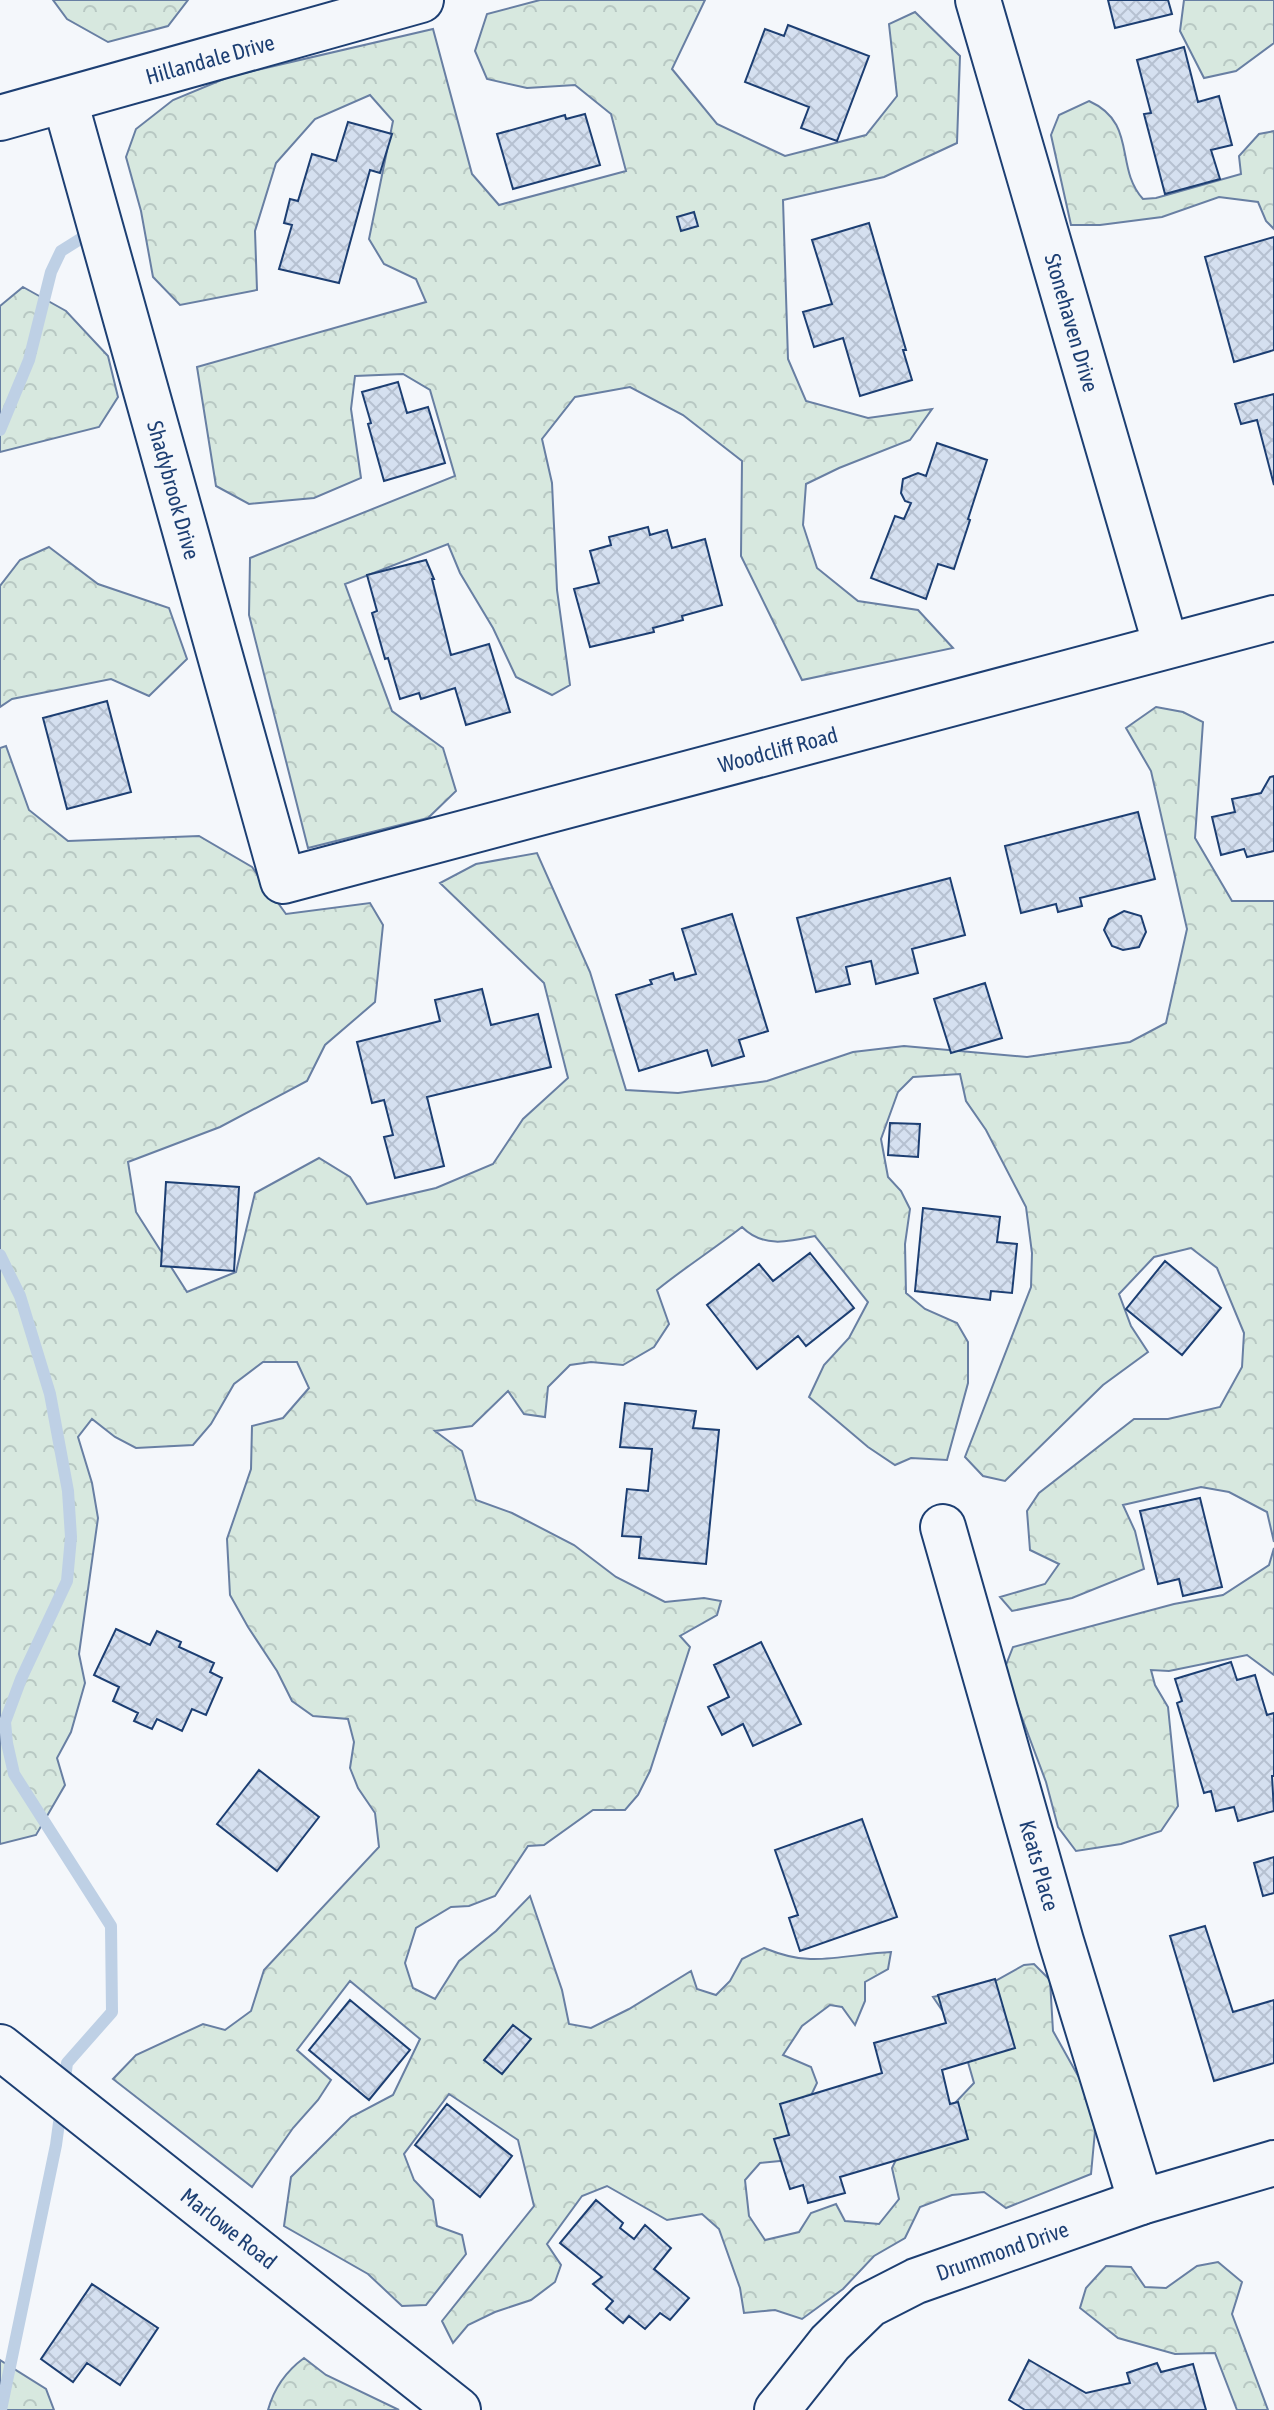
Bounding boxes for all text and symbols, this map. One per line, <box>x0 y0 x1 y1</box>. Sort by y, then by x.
street label: Hillandale Drive <box>143 29 277 90</box>
street label: Stonehaven Drive <box>1039 251 1104 395</box>
street label: Shadybrook Drive <box>142 418 205 562</box>
street label: Woodcliff Road <box>715 721 840 778</box>
street label: Keats Place <box>1014 1817 1065 1914</box>
street label: Marlowe Road <box>176 2182 282 2274</box>
street label: Drummond Drive <box>933 2216 1072 2286</box>

